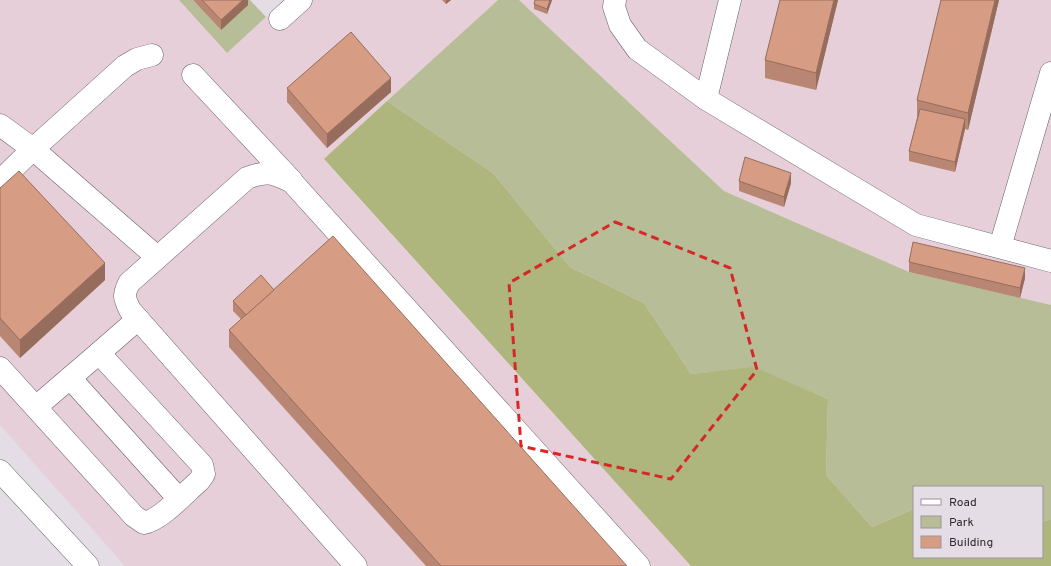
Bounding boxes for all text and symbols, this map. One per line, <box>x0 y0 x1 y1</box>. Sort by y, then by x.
legend <box>913 486 1043 558</box>
text: Road <box>949 495 977 511</box>
text: Park <box>949 515 974 531</box>
text: Building <box>949 535 993 551</box>

